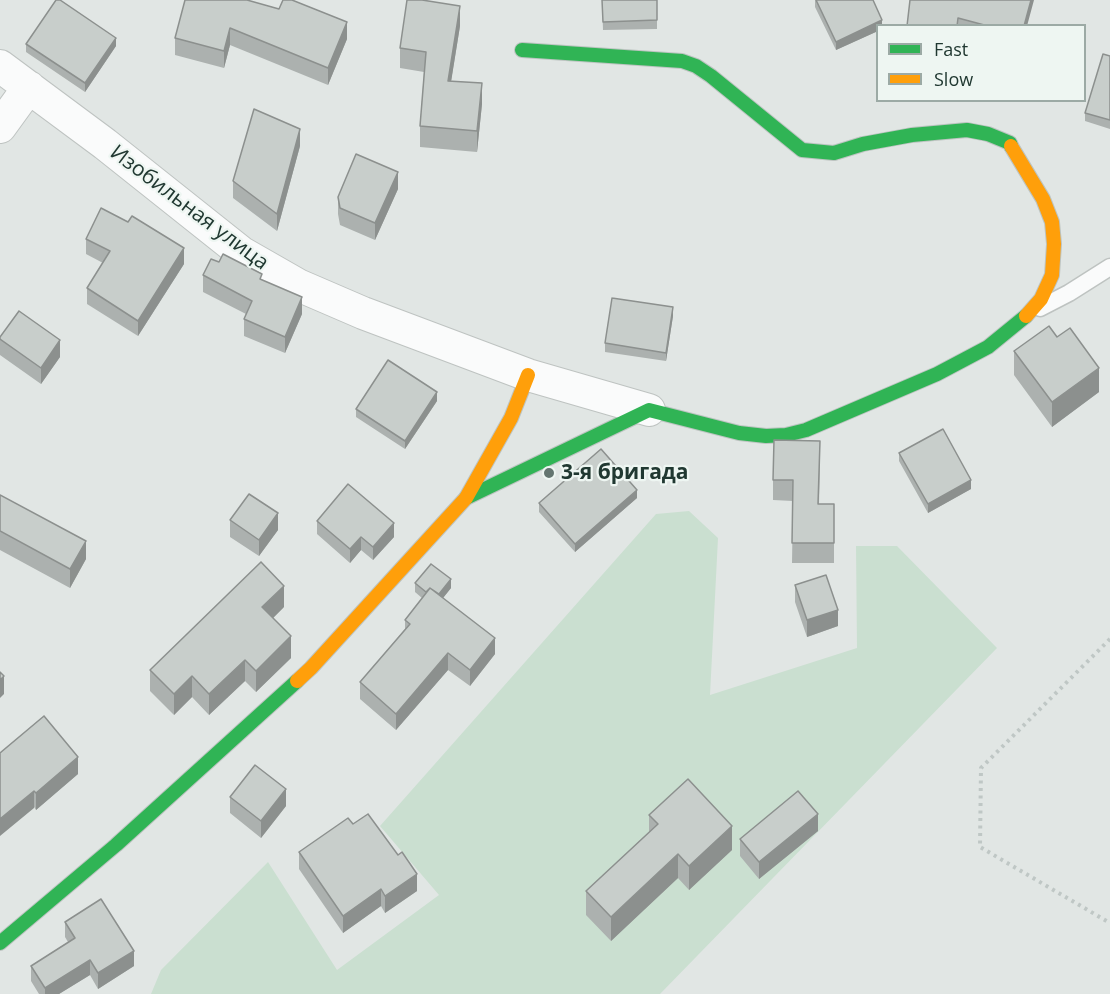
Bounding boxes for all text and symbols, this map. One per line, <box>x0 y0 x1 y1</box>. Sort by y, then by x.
legend <box>876 24 1086 102</box>
text: Fast <box>934 37 968 61</box>
text: Slow <box>934 67 973 91</box>
street label: Изобильная улица <box>105 140 273 276</box>
place label: 3-я бригада <box>561 460 688 486</box>
marker: 3-я бригада <box>542 466 556 480</box>

